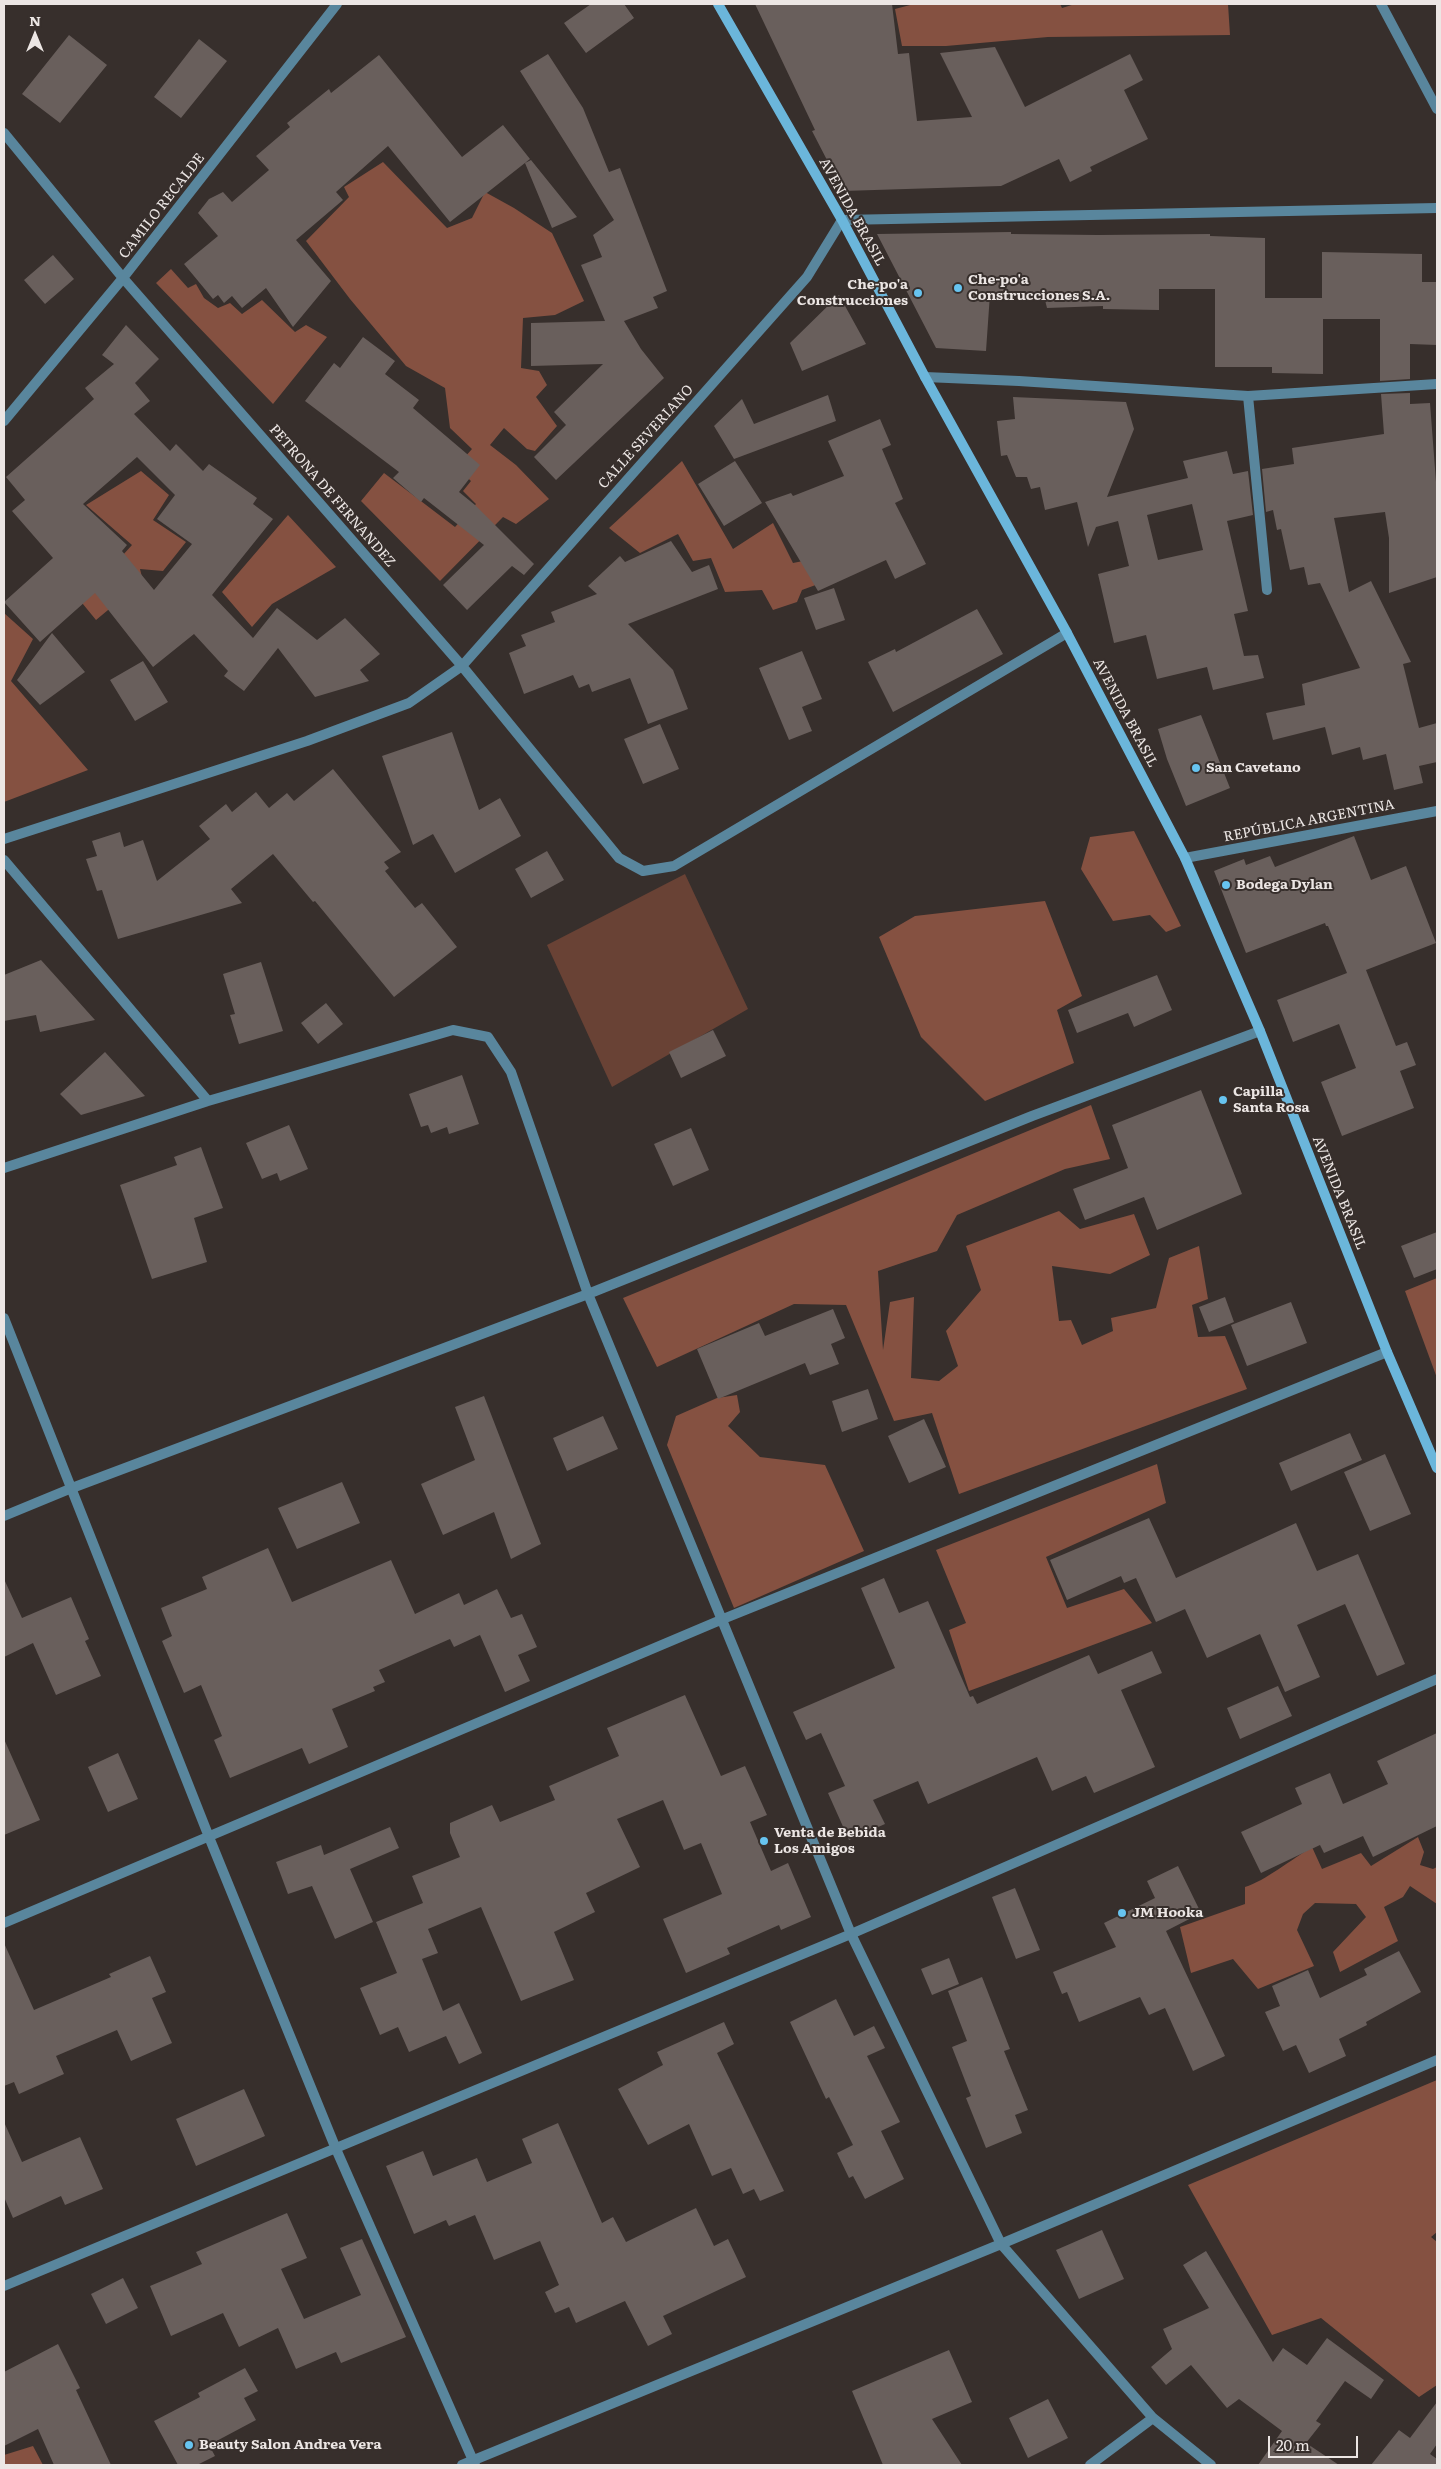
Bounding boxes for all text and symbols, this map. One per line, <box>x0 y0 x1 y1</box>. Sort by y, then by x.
north arrow <box>10 10 60 60</box>
text: N <box>29 10 41 30</box>
street label: CAMILO RECALDE <box>116 150 208 262</box>
street label: AVENIDA BRASIL <box>815 155 889 269</box>
place label: Che-po'a Construcciones S.A. <box>968 272 1110 304</box>
place label: Che-po'a Construcciones <box>797 277 908 310</box>
marker: Che-po'a Construcciones S.A. <box>952 282 964 294</box>
marker: Che-po'a Construcciones <box>912 287 924 299</box>
street label: CALLE SEVERIANO <box>595 382 697 492</box>
street label: PETRONA DE FERNANDEZ <box>265 421 399 571</box>
street label: AVENIDA BRASIL <box>1089 656 1161 770</box>
place label: San Cavetano <box>1206 760 1301 776</box>
marker: San Cavetano <box>1190 762 1202 774</box>
street label: REPÚBLICA ARGENTINA <box>1222 796 1396 846</box>
place label: Bodega Dylan <box>1236 877 1333 893</box>
marker: Bodega Dylan <box>1220 879 1232 891</box>
place label: Capilla Santa Rosa <box>1233 1084 1310 1116</box>
marker: Capilla Santa Rosa <box>1217 1094 1229 1106</box>
street label: AVENIDA BRASIL <box>1309 1134 1369 1252</box>
place label: Venta de Bebida Los Amigos <box>774 1825 886 1858</box>
marker: Venta de Bebida Los Amigos <box>758 1835 770 1847</box>
place label: JM Hooka <box>1132 1905 1203 1921</box>
marker: JM Hooka <box>1116 1907 1128 1919</box>
scale bar <box>1271 2426 1361 2458</box>
text: 20 m <box>1276 2433 1310 2456</box>
place label: Beauty Salon Andrea Vera <box>199 2437 382 2453</box>
marker: Beauty Salon Andrea Vera <box>183 2439 195 2451</box>

